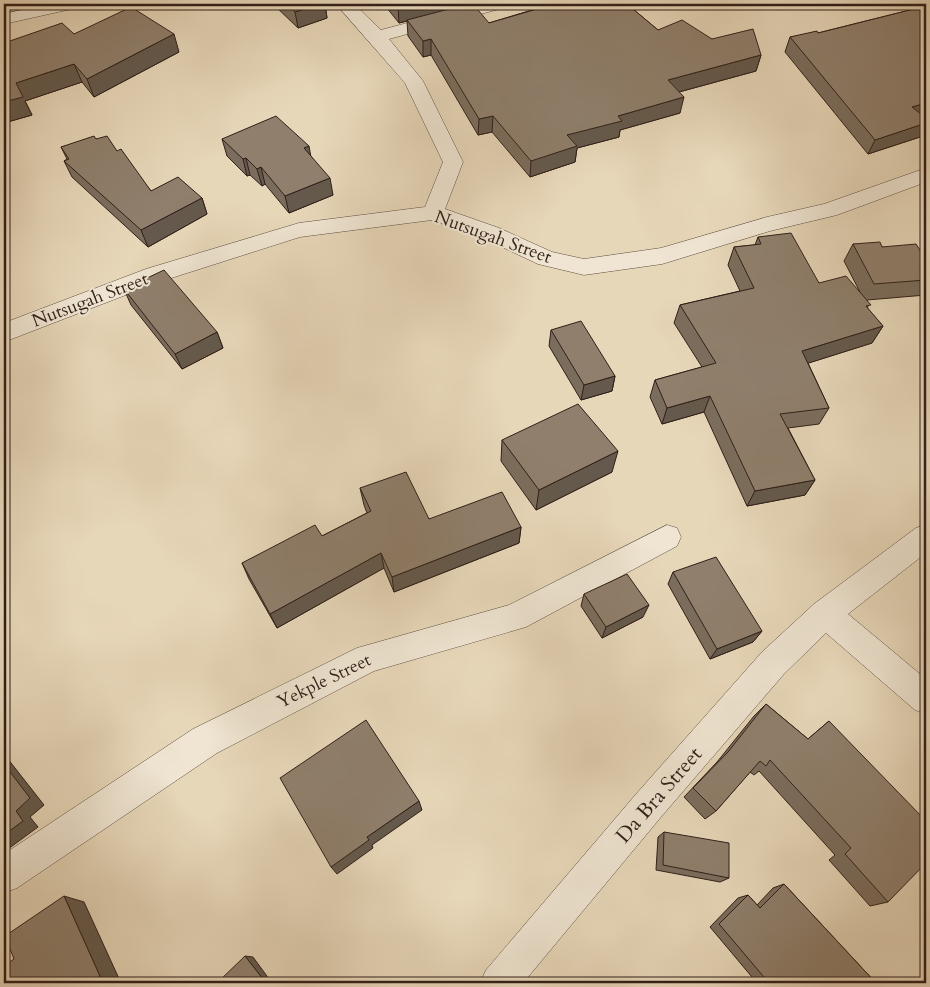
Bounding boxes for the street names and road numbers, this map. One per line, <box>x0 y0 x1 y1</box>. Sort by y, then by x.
street label: Nutsugah Street <box>431 204 555 270</box>
street label: Nutsugah Street <box>28 266 152 334</box>
street label: Yekple Street <box>273 647 375 715</box>
street label: Da Bra Street <box>609 740 709 849</box>

